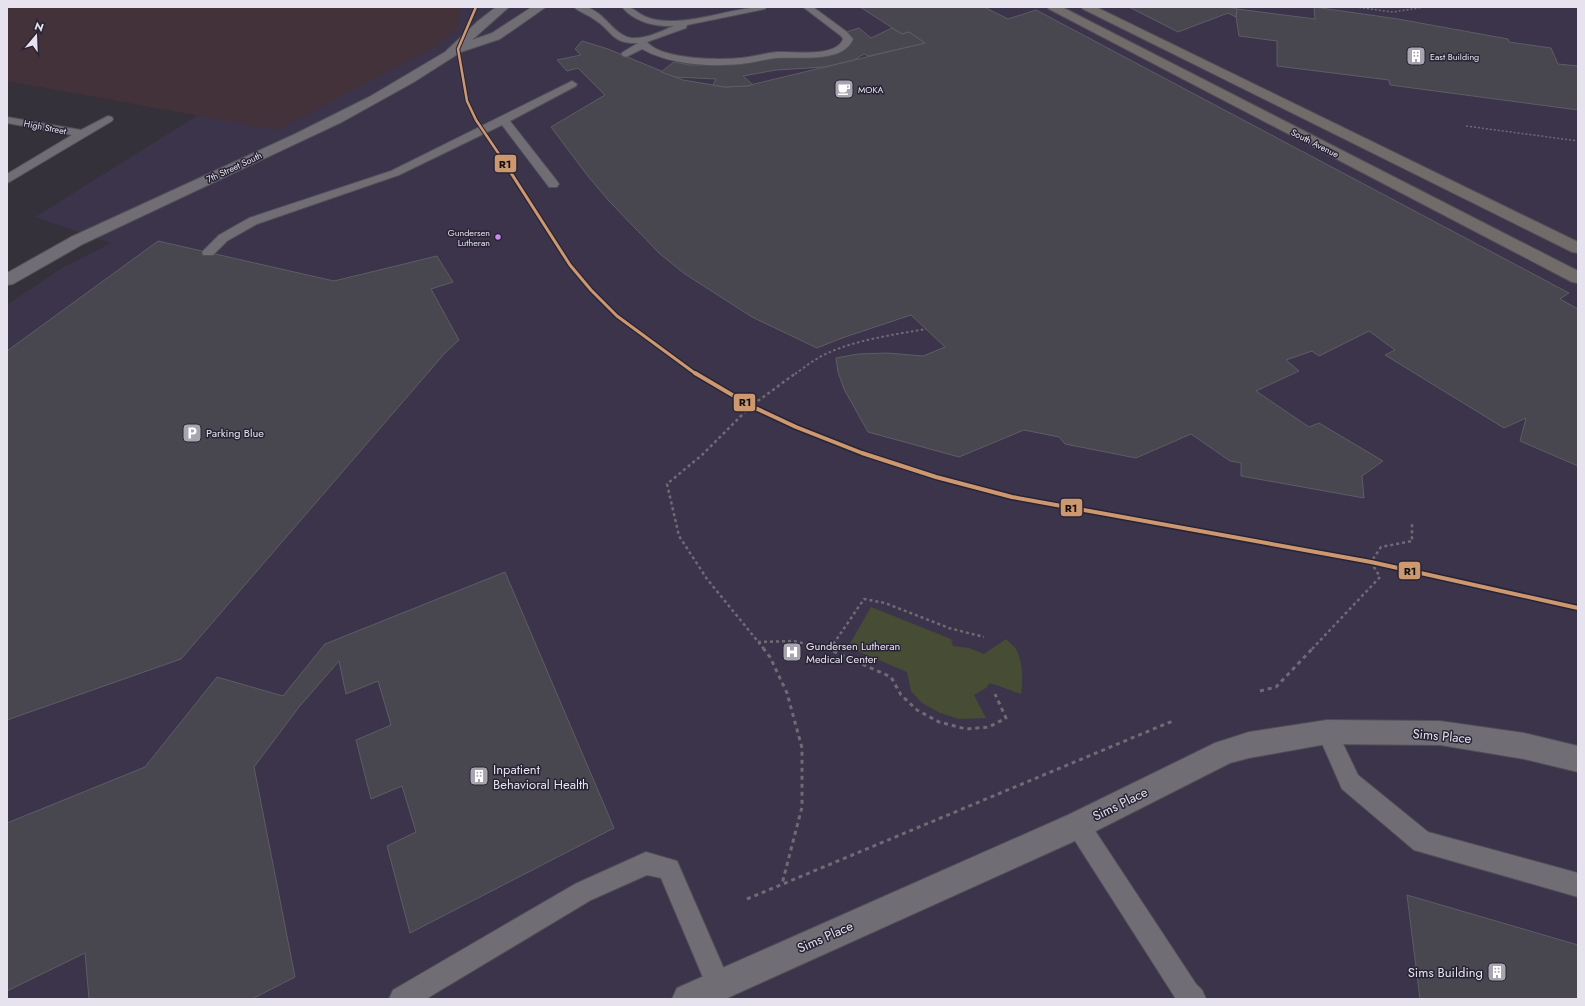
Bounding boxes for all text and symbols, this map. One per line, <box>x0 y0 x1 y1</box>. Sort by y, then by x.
north arrow <box>16 16 56 56</box>
text: N <box>33 18 46 36</box>
building icon: East Building <box>1405 45 1427 67</box>
place label: East Building <box>1430 50 1479 63</box>
cafe icon: MOKA <box>833 78 855 100</box>
place label: MOKA <box>858 83 883 96</box>
street label: High Street <box>23 117 68 138</box>
street label: South Avenue <box>1289 125 1342 161</box>
street label: 7th Street South <box>204 148 264 186</box>
line badge: R1 <box>494 154 517 173</box>
text: R1 <box>499 156 511 172</box>
place label: Gundersen Lutheran <box>448 226 490 249</box>
marker: Gundersen Lutheran <box>493 232 503 242</box>
line badge: R1 <box>733 393 756 412</box>
text: R1 <box>739 394 751 410</box>
parking icon: Parking Blue <box>181 422 203 444</box>
place label: Parking Blue <box>206 425 264 441</box>
line badge: R1 <box>1060 498 1083 517</box>
text: R1 <box>1065 500 1077 516</box>
line badge: R1 <box>1398 561 1421 580</box>
text: R1 <box>1404 563 1416 579</box>
place label: Gundersen Lutheran Medical Center <box>806 638 900 667</box>
hospital icon: Gundersen Lutheran Medical Center <box>781 641 803 663</box>
street label: Sims Place <box>1412 724 1473 748</box>
place label: Inpatient Behavioral Health <box>493 760 589 794</box>
building icon: Inpatient Behavioral Health <box>468 765 490 787</box>
street label: Sims Place <box>1089 782 1151 825</box>
street label: Sims Place <box>794 916 856 958</box>
building icon: Sims Building <box>1486 961 1508 983</box>
place label: Sims Building <box>1408 963 1483 982</box>

